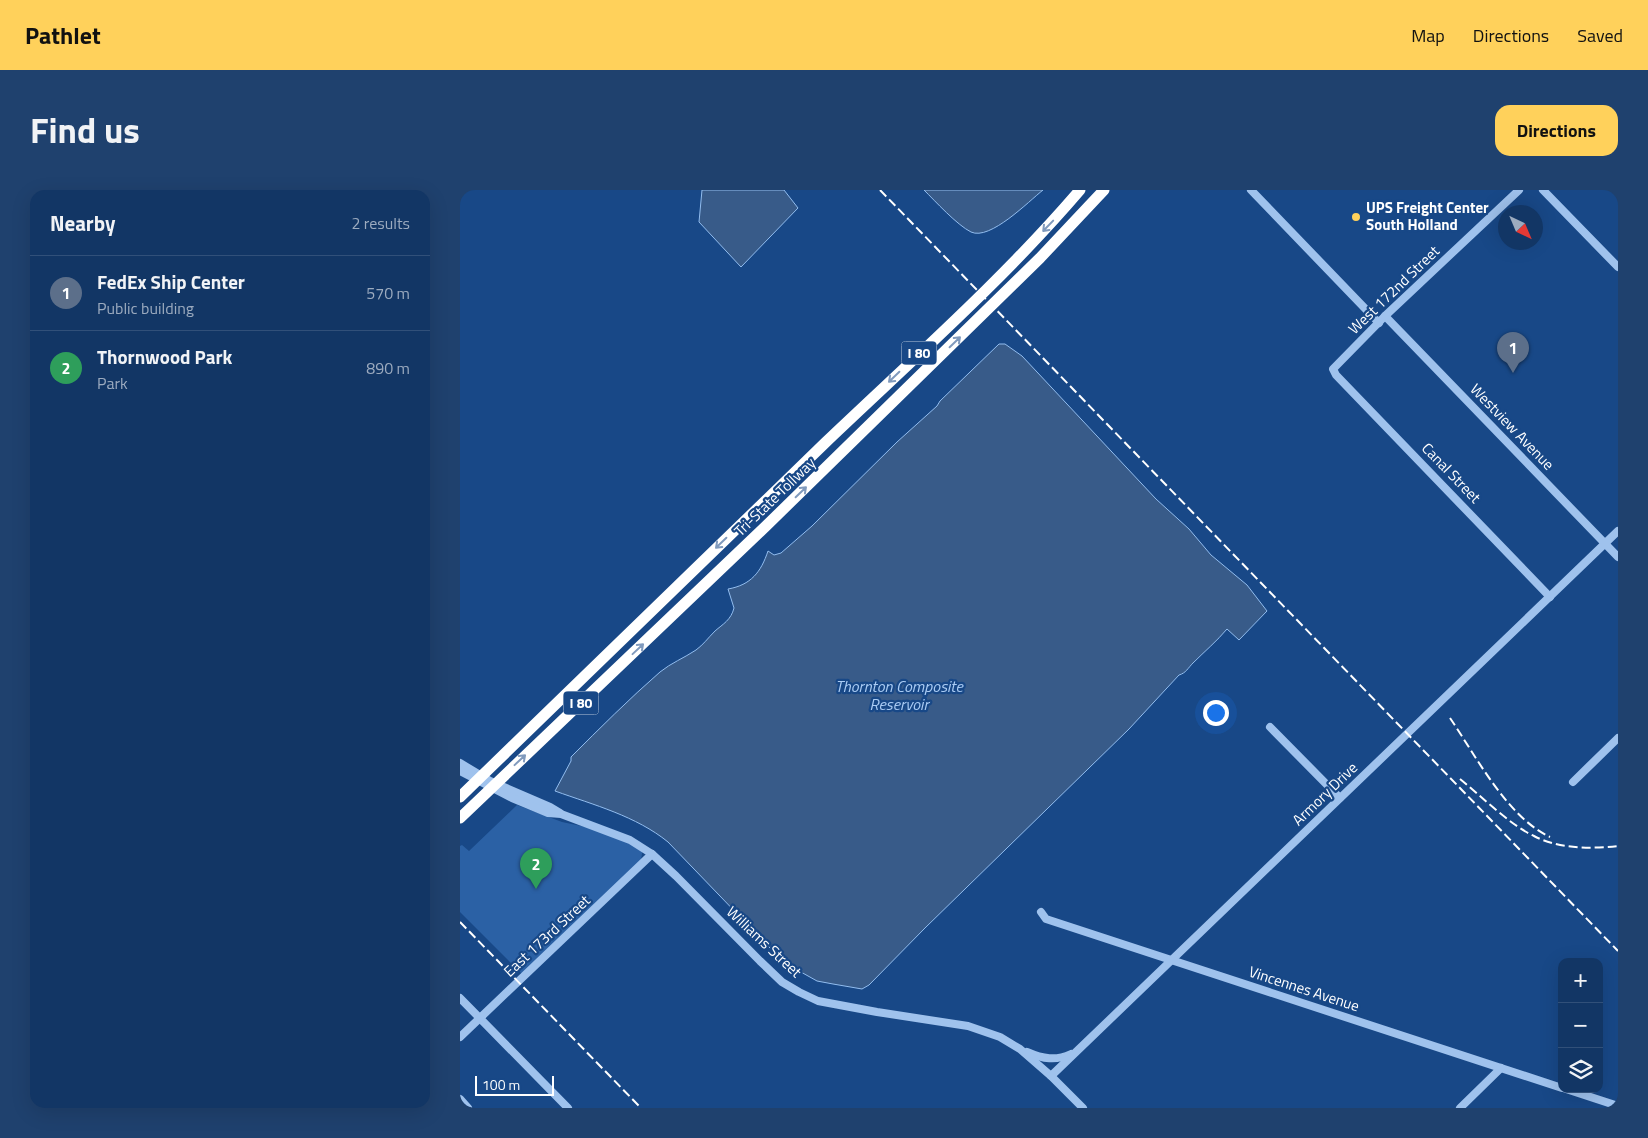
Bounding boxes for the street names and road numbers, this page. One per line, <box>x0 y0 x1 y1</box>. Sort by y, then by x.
street label: West 172nd Street <box>1343 239 1445 339</box>
road number: I 80 <box>902 342 936 364</box>
street label: Westview Avenue <box>1465 378 1560 475</box>
street label: Canal Street <box>1416 437 1487 509</box>
street label: Tri-State Tollway <box>729 452 821 542</box>
road number: I 80 <box>564 692 598 714</box>
street label: Armory Drive <box>1287 756 1363 831</box>
street label: East 173rd Street <box>498 889 596 982</box>
street label: Williams Street <box>721 901 808 983</box>
street label: Vincennes Avenue <box>1246 960 1362 1017</box>

